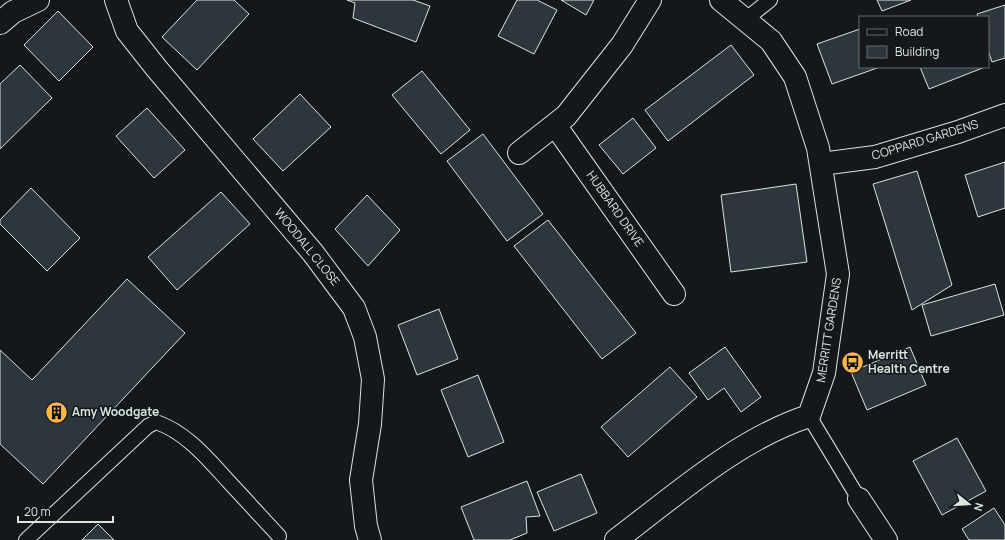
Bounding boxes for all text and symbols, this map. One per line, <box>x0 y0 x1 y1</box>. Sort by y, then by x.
legend <box>859 16 989 68</box>
text: Road <box>895 23 923 40</box>
text: Building <box>895 43 939 60</box>
street label: COPPARD GARDENS <box>869 115 980 164</box>
street label: HUBBARD DRIVE <box>583 167 648 250</box>
street label: WOODALL CLOSE <box>271 204 344 289</box>
street label: MERRITT GARDENS <box>812 276 845 384</box>
place label: Merritt Health Centre <box>868 346 950 377</box>
bus stop icon: Merritt Health Centre <box>840 349 866 375</box>
building icon: Amy Woodgate <box>43 399 69 425</box>
place label: Amy Woodgate <box>72 403 159 420</box>
north arrow <box>949 484 989 524</box>
scale bar <box>18 498 113 524</box>
text: N <box>971 501 987 513</box>
text: 20 m <box>24 503 51 520</box>

